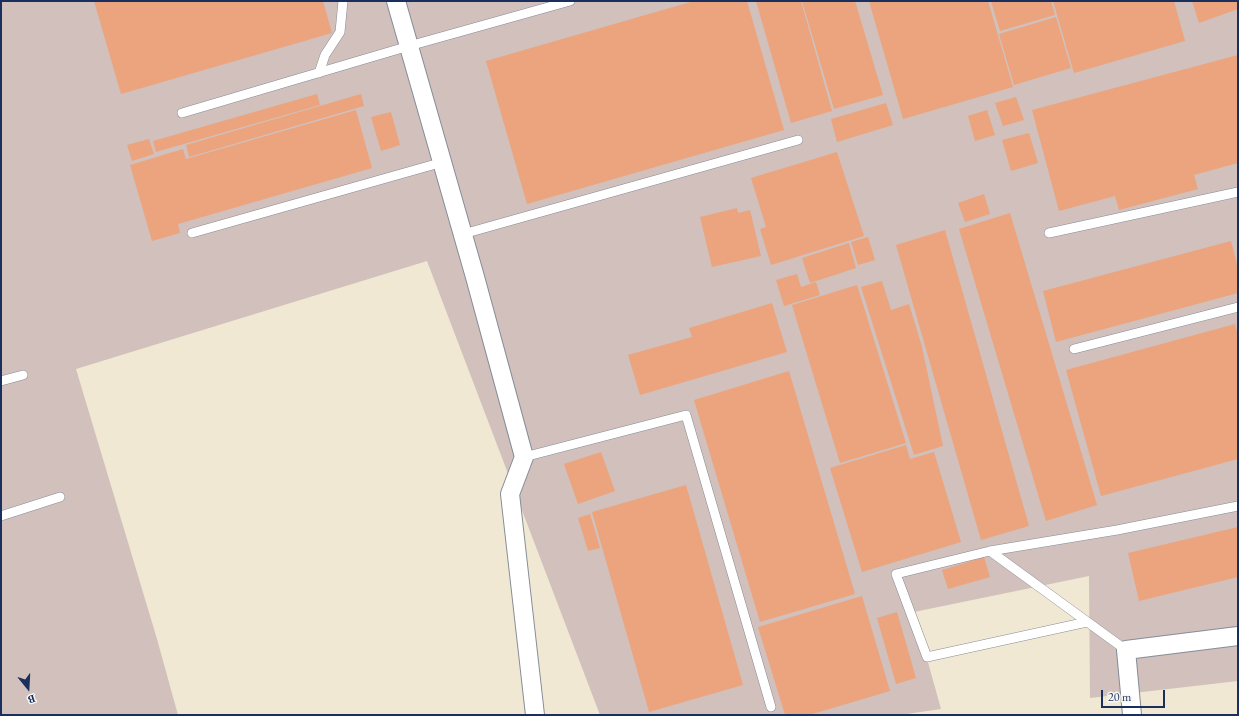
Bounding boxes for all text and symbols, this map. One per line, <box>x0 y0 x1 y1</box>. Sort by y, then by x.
north arrow <box>8 668 48 708</box>
scale bar <box>1103 682 1167 708</box>
text: 20 m <box>1108 689 1131 705</box>
text: B <box>26 692 37 707</box>

